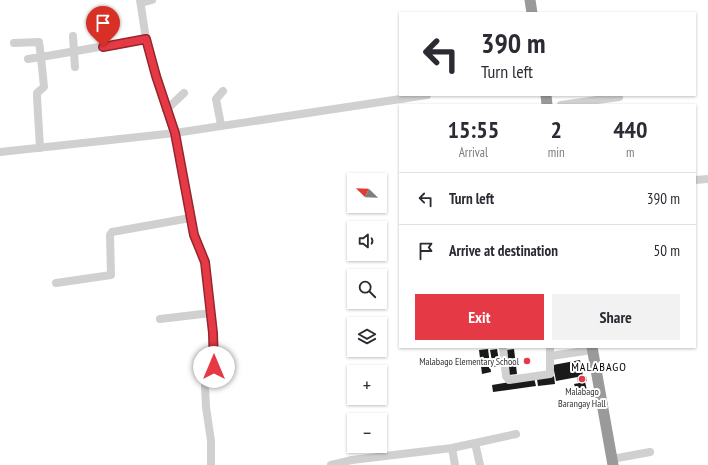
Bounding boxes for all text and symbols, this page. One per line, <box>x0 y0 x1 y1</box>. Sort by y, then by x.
pin <box>86 6 120 47</box>
icon: arrive <box>92 12 114 34</box>
text: 390 m <box>481 24 545 61</box>
icon: left <box>415 28 467 80</box>
text: Turn left <box>481 60 533 83</box>
text: 15:55 <box>447 114 499 145</box>
text: 2 <box>550 114 562 145</box>
text: 440 <box>613 114 648 145</box>
text: Arrival <box>459 144 488 161</box>
text: min <box>548 144 565 161</box>
text: m <box>626 144 635 161</box>
north arrow <box>347 173 387 213</box>
map controls <box>347 173 387 453</box>
icon: left <box>415 188 437 210</box>
text: Turn left <box>449 189 494 208</box>
text: 390 m <box>647 189 680 208</box>
button: sound <box>347 221 387 261</box>
icon: arrive <box>415 240 437 262</box>
text: Arrive at destination <box>449 241 558 260</box>
text: 50 m <box>654 241 680 260</box>
button: search <box>347 269 387 309</box>
button: Exit <box>415 294 544 340</box>
button: Share <box>552 294 680 340</box>
button: layers <box>347 317 387 357</box>
position arrow <box>193 346 235 388</box>
place label: Malabago Elementary School <box>419 355 520 368</box>
marker: Malabago Elementary School <box>522 356 532 366</box>
district label: MALABAGO <box>571 359 627 374</box>
button: + <box>347 365 387 405</box>
marker: Malabago Barangay Hall <box>577 374 587 384</box>
place label: Malabago Barangay Hall <box>558 385 607 410</box>
button: − <box>347 413 387 453</box>

